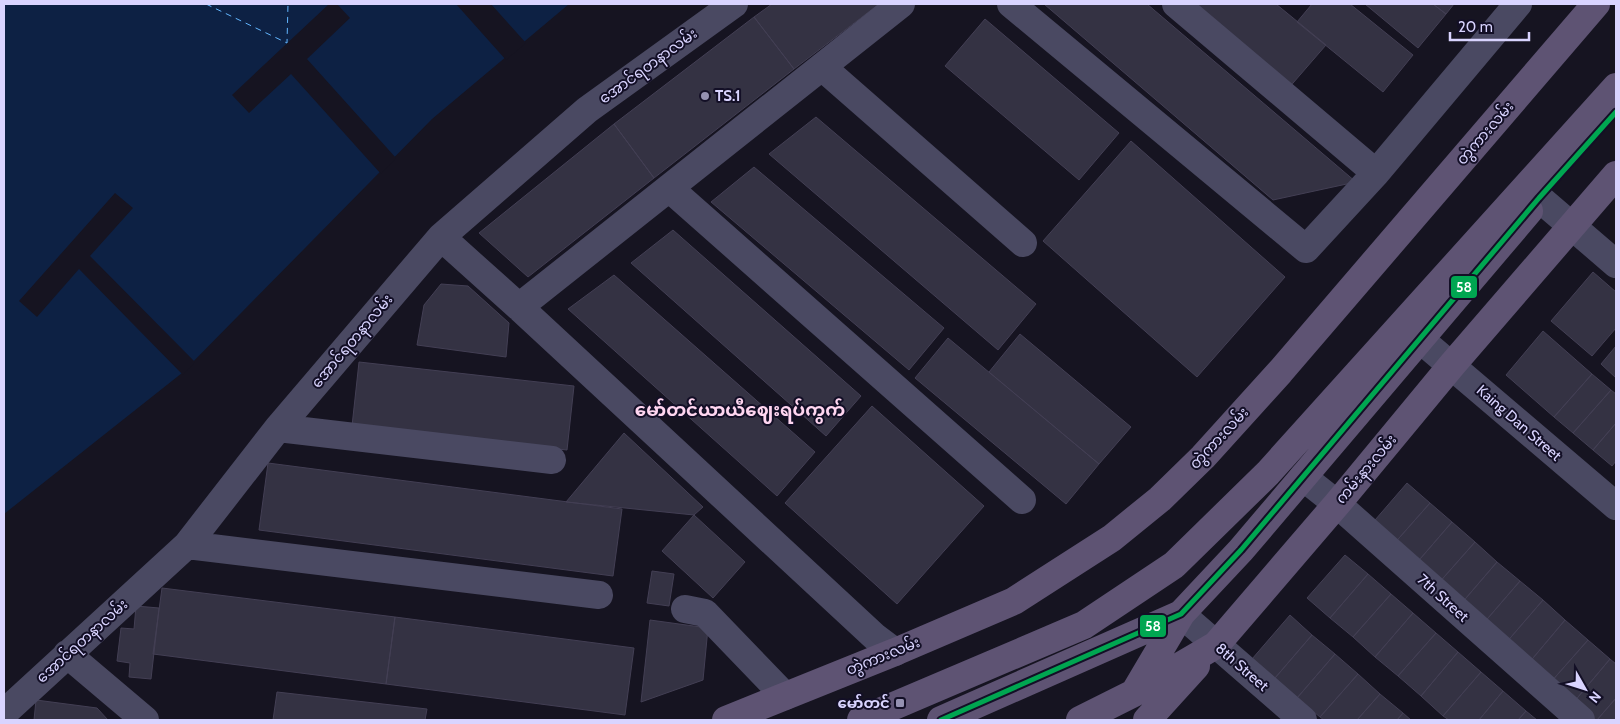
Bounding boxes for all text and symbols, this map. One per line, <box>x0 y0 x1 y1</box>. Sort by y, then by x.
scale bar <box>1450 10 1529 42</box>
text: 20 m <box>1458 18 1493 36</box>
street label: အောင်ရတနာလမ်း <box>595 24 702 110</box>
place label: TS.1 <box>715 87 741 105</box>
marker: TS.1 <box>699 90 711 102</box>
street label: တွဲကားလမ်း <box>1452 97 1519 170</box>
line badge: 58 <box>1450 275 1478 299</box>
text: 58 <box>1456 278 1472 296</box>
street label: အောင်ရတနာလမ်း <box>307 290 399 393</box>
street label: Kaing Dan Street <box>1473 381 1565 465</box>
district label: မော်တင်ယာယီဈေးရပ်ကွက် <box>635 398 845 424</box>
street label: တွဲကားလမ်း <box>1185 403 1254 474</box>
street label: ကမ်းနားလမ်း <box>1331 430 1403 509</box>
street label: 7th Street <box>1414 570 1472 626</box>
street label: အောင်ရတနာလမ်း <box>32 595 133 689</box>
line badge: 58 <box>1139 614 1167 638</box>
text: 58 <box>1145 617 1161 635</box>
street label: တွဲကားလမ်း <box>843 632 923 681</box>
street label: 8th Street <box>1212 639 1272 695</box>
north arrow <box>1560 664 1610 714</box>
text: N <box>1585 688 1605 707</box>
place label: မော်တင် <box>837 693 890 712</box>
marker: မော်တင် <box>894 697 906 709</box>

